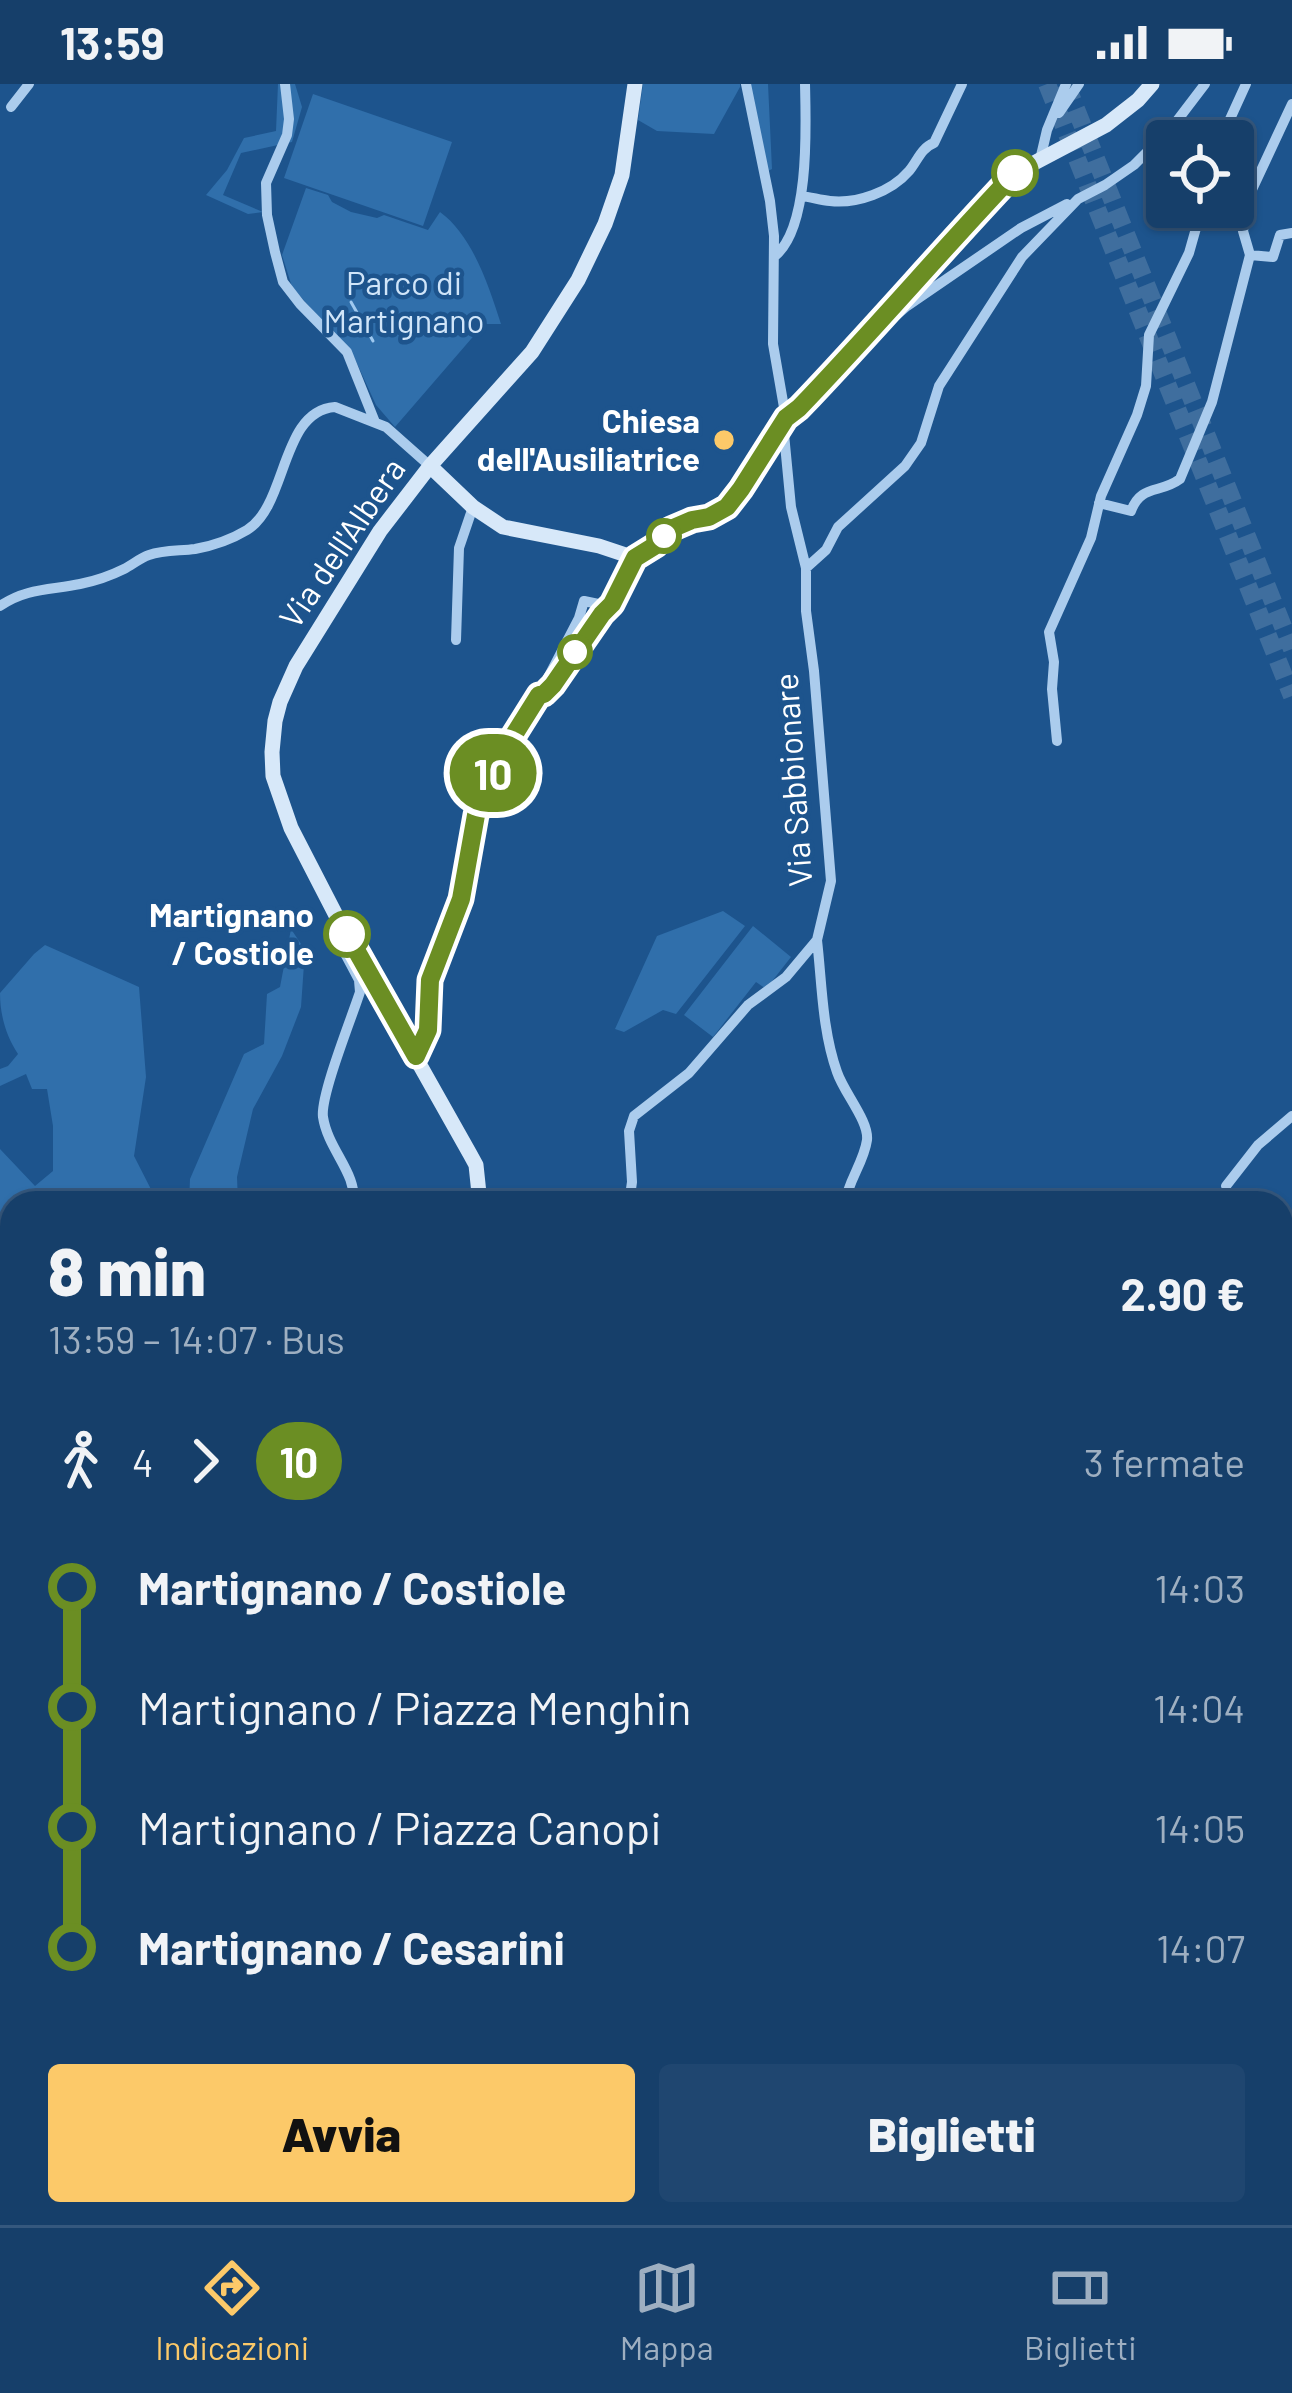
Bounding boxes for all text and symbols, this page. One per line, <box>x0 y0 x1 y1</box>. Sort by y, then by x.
text: 13:59 <box>60 15 165 69</box>
map controls <box>1146 120 1254 228</box>
button: locate <box>1146 120 1254 228</box>
unlabelled marker <box>993 151 1037 195</box>
park label: Parco di Martignano <box>323 262 485 340</box>
place label: Chiesa dell'Ausiliatrice <box>477 400 700 478</box>
marker: Chiesa dell'Ausiliatrice <box>711 427 737 453</box>
street label: Via dell'Albera <box>270 450 413 635</box>
unlabelled marker <box>648 520 680 552</box>
unlabelled marker <box>559 636 591 668</box>
street label: Via Sabbionare <box>765 672 819 888</box>
line badge: 10 <box>439 734 547 812</box>
text: 10 <box>474 748 512 798</box>
place label: Martignano / Costiole <box>149 894 314 972</box>
marker: Martignano / Costiole <box>325 912 369 956</box>
text: 8 min <box>48 1230 206 1309</box>
text: 2.90 € <box>1121 1266 1245 1320</box>
text: 13:59 – 14:07 · Bus <box>48 1315 345 1362</box>
icon: walk <box>48 1428 114 1494</box>
icon: forward <box>172 1428 238 1494</box>
text: 10 <box>280 1436 318 1486</box>
text: 4 <box>132 1438 154 1485</box>
text: 3 fermate <box>1084 1438 1245 1485</box>
text: Martignano / Costiole <box>138 1560 566 1614</box>
text: 14:03 <box>1155 1564 1245 1611</box>
text: Martignano / Piazza Menghin <box>138 1680 691 1734</box>
text: 14:04 <box>1153 1684 1245 1731</box>
text: Martignano / Piazza Canopi <box>138 1800 662 1854</box>
text: 14:05 <box>1155 1804 1245 1851</box>
text: Martignano / Cesarini <box>138 1920 565 1974</box>
text: 14:07 <box>1156 1924 1245 1971</box>
button: Avvia <box>48 2064 635 2202</box>
button: Biglietti <box>659 2064 1245 2202</box>
tab: Indicazioni <box>155 2255 309 2367</box>
tab: Mappa <box>620 2255 714 2367</box>
tab: Biglietti <box>1024 2255 1137 2367</box>

